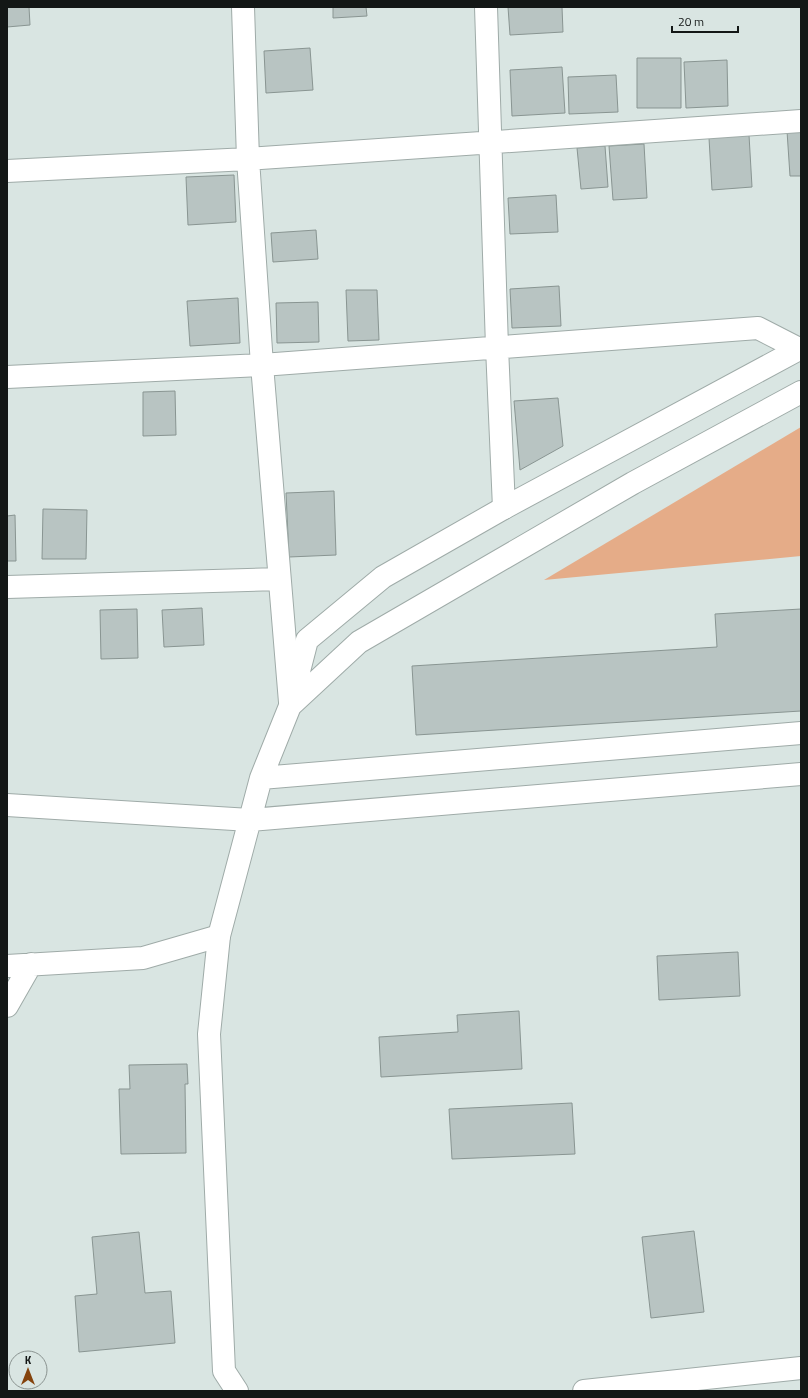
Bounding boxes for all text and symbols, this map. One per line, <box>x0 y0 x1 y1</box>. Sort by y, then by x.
scale bar <box>672 8 738 34</box>
text: 20 m <box>678 12 704 31</box>
north arrow <box>8 1350 48 1390</box>
text: K <box>25 1352 32 1368</box>

